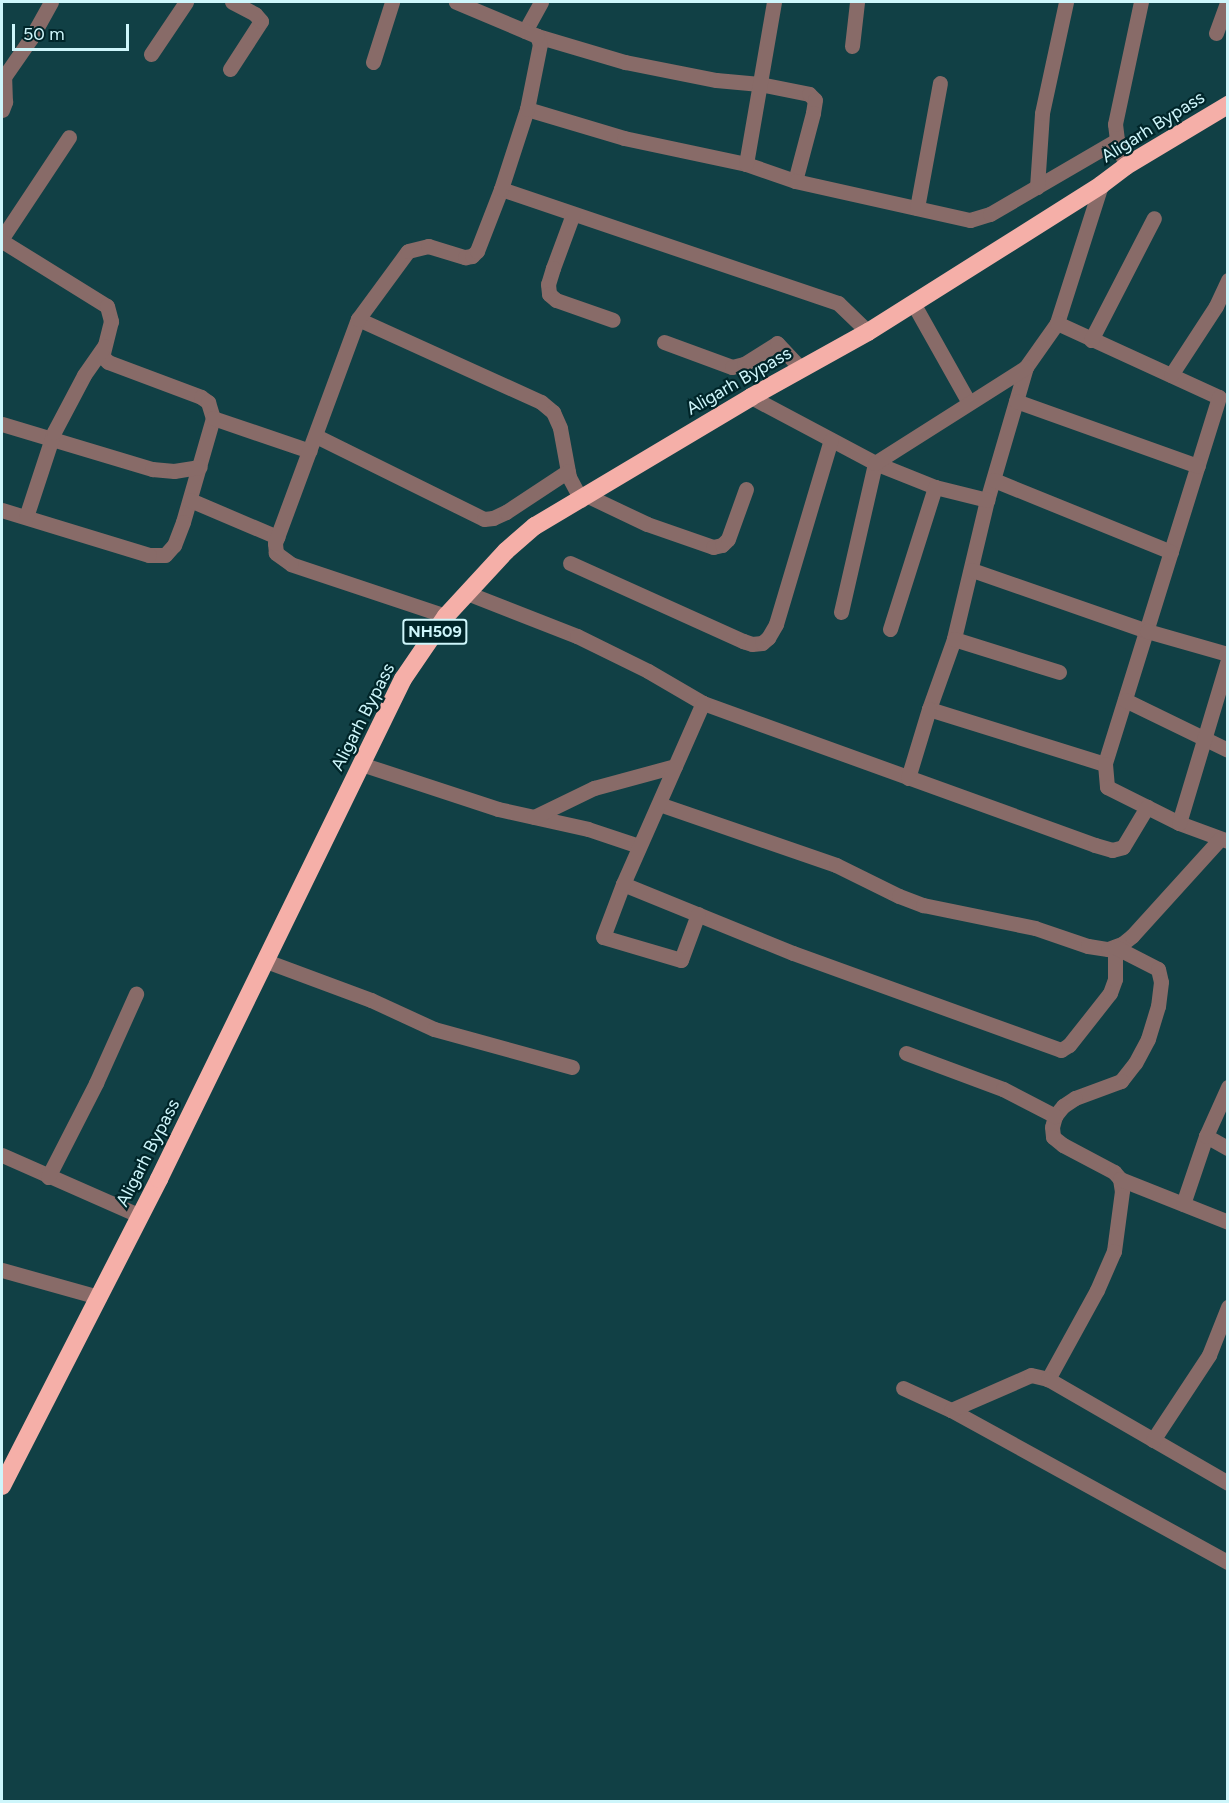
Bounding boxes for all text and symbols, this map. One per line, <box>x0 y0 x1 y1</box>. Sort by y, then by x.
scale bar <box>15 12 132 50</box>
text: 50 m <box>23 23 65 45</box>
street label: Aligarh Bypass <box>1097 87 1209 167</box>
street label: Aligarh Bypass <box>683 342 795 420</box>
road number: NH509 <box>402 619 468 645</box>
street label: Aligarh Bypass <box>327 660 399 774</box>
street label: Aligarh Bypass <box>112 1096 184 1210</box>

